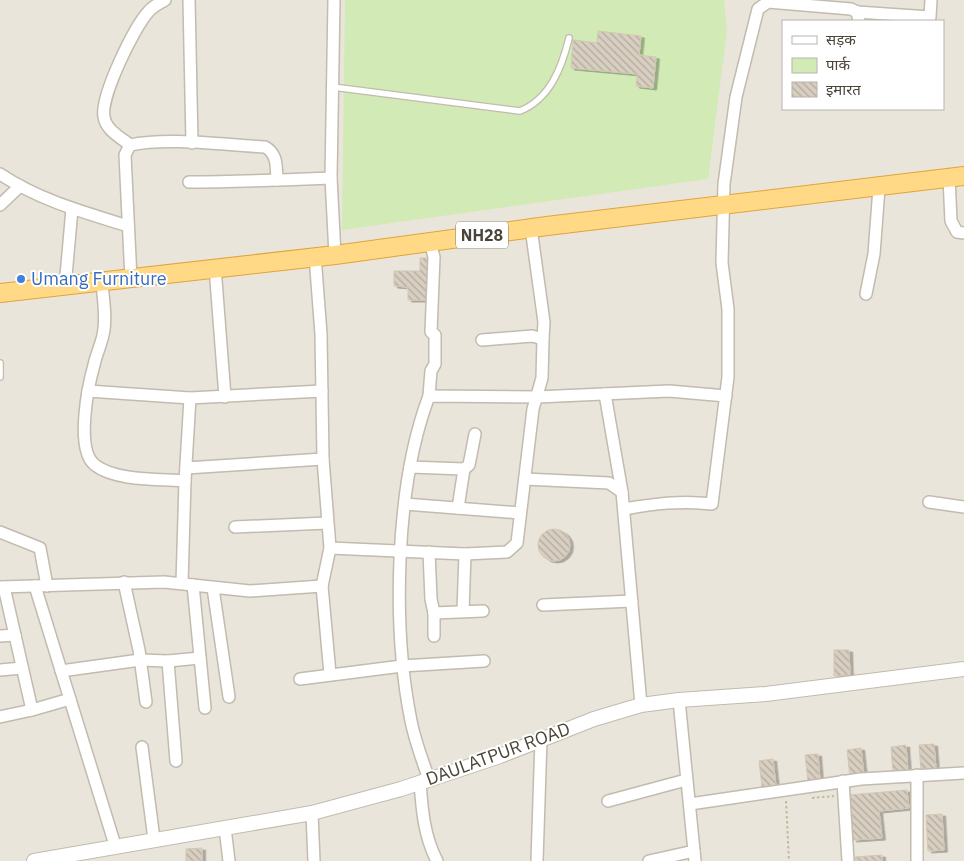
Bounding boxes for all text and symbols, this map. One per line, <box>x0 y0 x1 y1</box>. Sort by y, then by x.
legend <box>782 20 944 110</box>
text: सड़क <box>826 30 856 49</box>
text: पार्क <box>826 55 850 74</box>
text: इमारत <box>826 80 861 99</box>
road number: NH28 <box>456 222 508 248</box>
place label: Umang Furniture <box>31 267 167 290</box>
marker: Umang Furniture <box>15 273 27 285</box>
street label: DAULATPUR ROAD <box>423 717 573 790</box>

